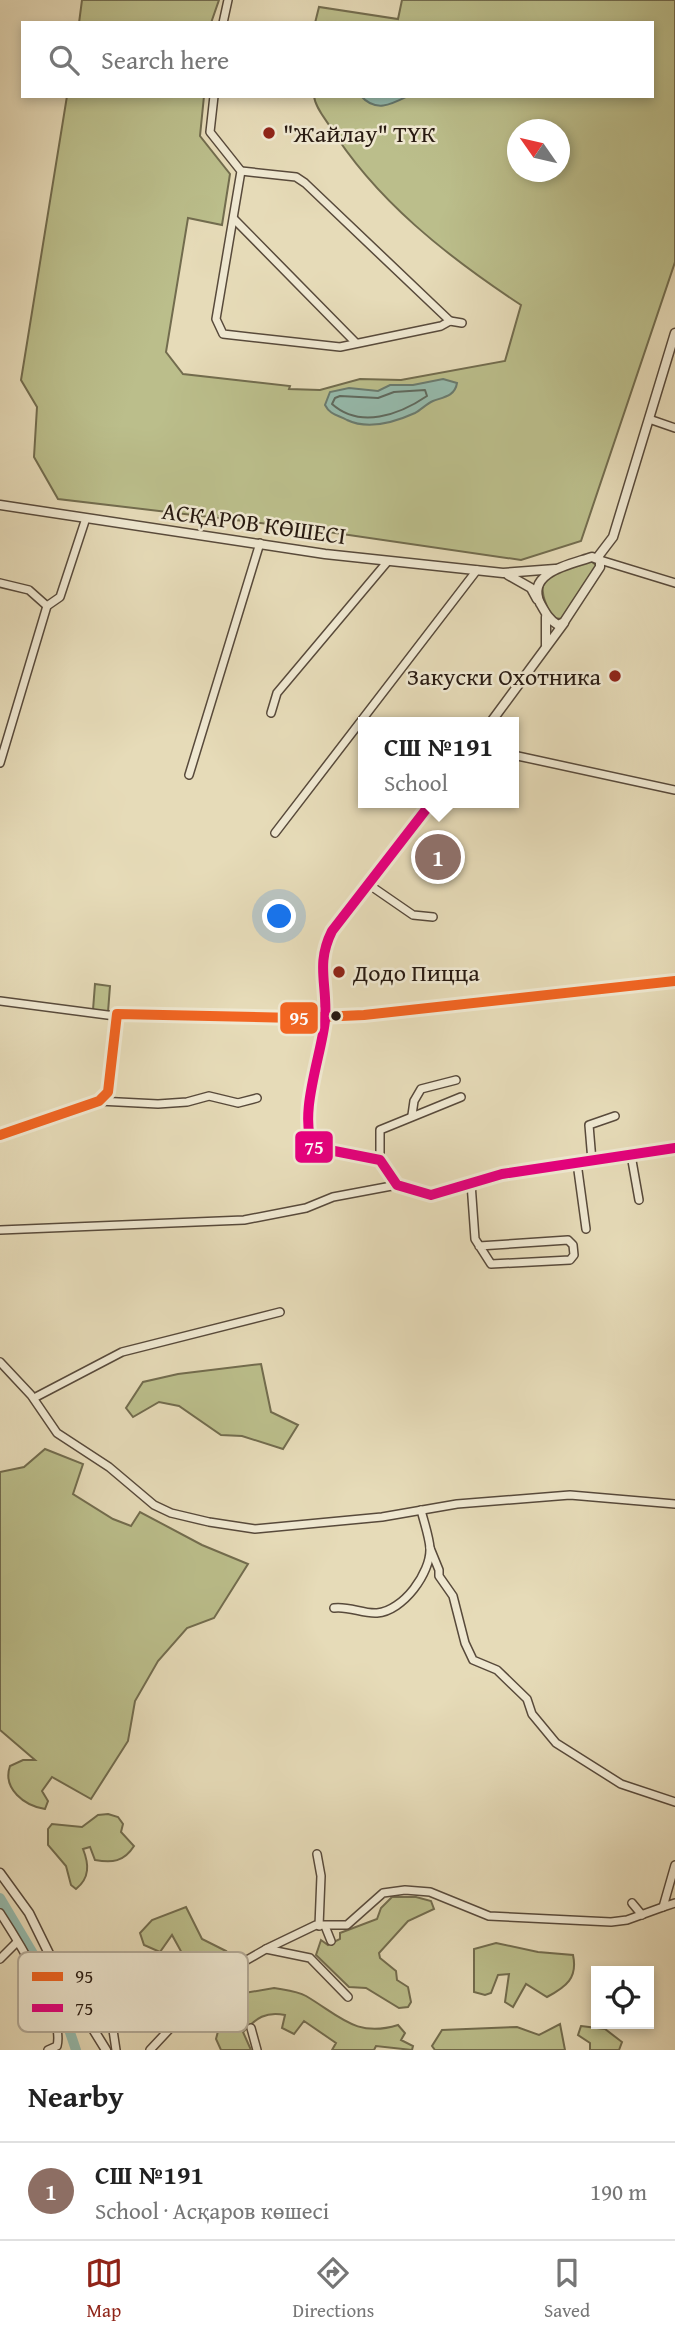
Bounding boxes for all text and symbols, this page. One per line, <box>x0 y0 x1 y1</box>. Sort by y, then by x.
search box <box>21 21 654 98</box>
text: Search here <box>101 40 229 79</box>
icon: search <box>45 41 83 79</box>
place label: "Жайлау" ТҮК <box>283 116 436 151</box>
north arrow <box>507 119 570 182</box>
marker: "Жайлау" ТҮК <box>261 125 277 141</box>
street label: АСҚАРОВ КӨШЕСІ <box>160 493 348 553</box>
place label: Закуски Охотника <box>407 659 602 694</box>
marker: Закуски Охотника <box>607 668 623 684</box>
popup <box>358 717 519 808</box>
text: СШ №191 <box>384 727 493 766</box>
text: School <box>384 766 448 799</box>
pin: 1 <box>415 831 461 883</box>
your location <box>262 899 296 933</box>
place label: Додо Пицца <box>352 955 480 990</box>
marker: Додо Пицца <box>331 964 347 980</box>
line badge: 95 <box>279 1001 319 1035</box>
text: 95 <box>289 1004 309 1032</box>
unlabelled marker <box>329 1009 343 1023</box>
line badge: 75 <box>294 1130 334 1164</box>
text: 75 <box>304 1133 324 1161</box>
legend <box>18 1952 248 2032</box>
text: 95 <box>75 1962 93 1990</box>
map controls <box>591 1966 654 2029</box>
button: locate <box>591 1966 654 2029</box>
text: 75 <box>75 1994 93 2022</box>
text: Nearby <box>28 2074 124 2118</box>
text: СШ №191 <box>95 2155 204 2194</box>
text: 1 <box>45 2175 57 2208</box>
text: 190 m <box>590 2175 647 2208</box>
text: School · Асқаров көшесі <box>95 2194 329 2227</box>
tab: Map <box>85 2254 123 2324</box>
tab: Directions <box>293 2254 374 2324</box>
tab: Saved <box>544 2254 590 2324</box>

